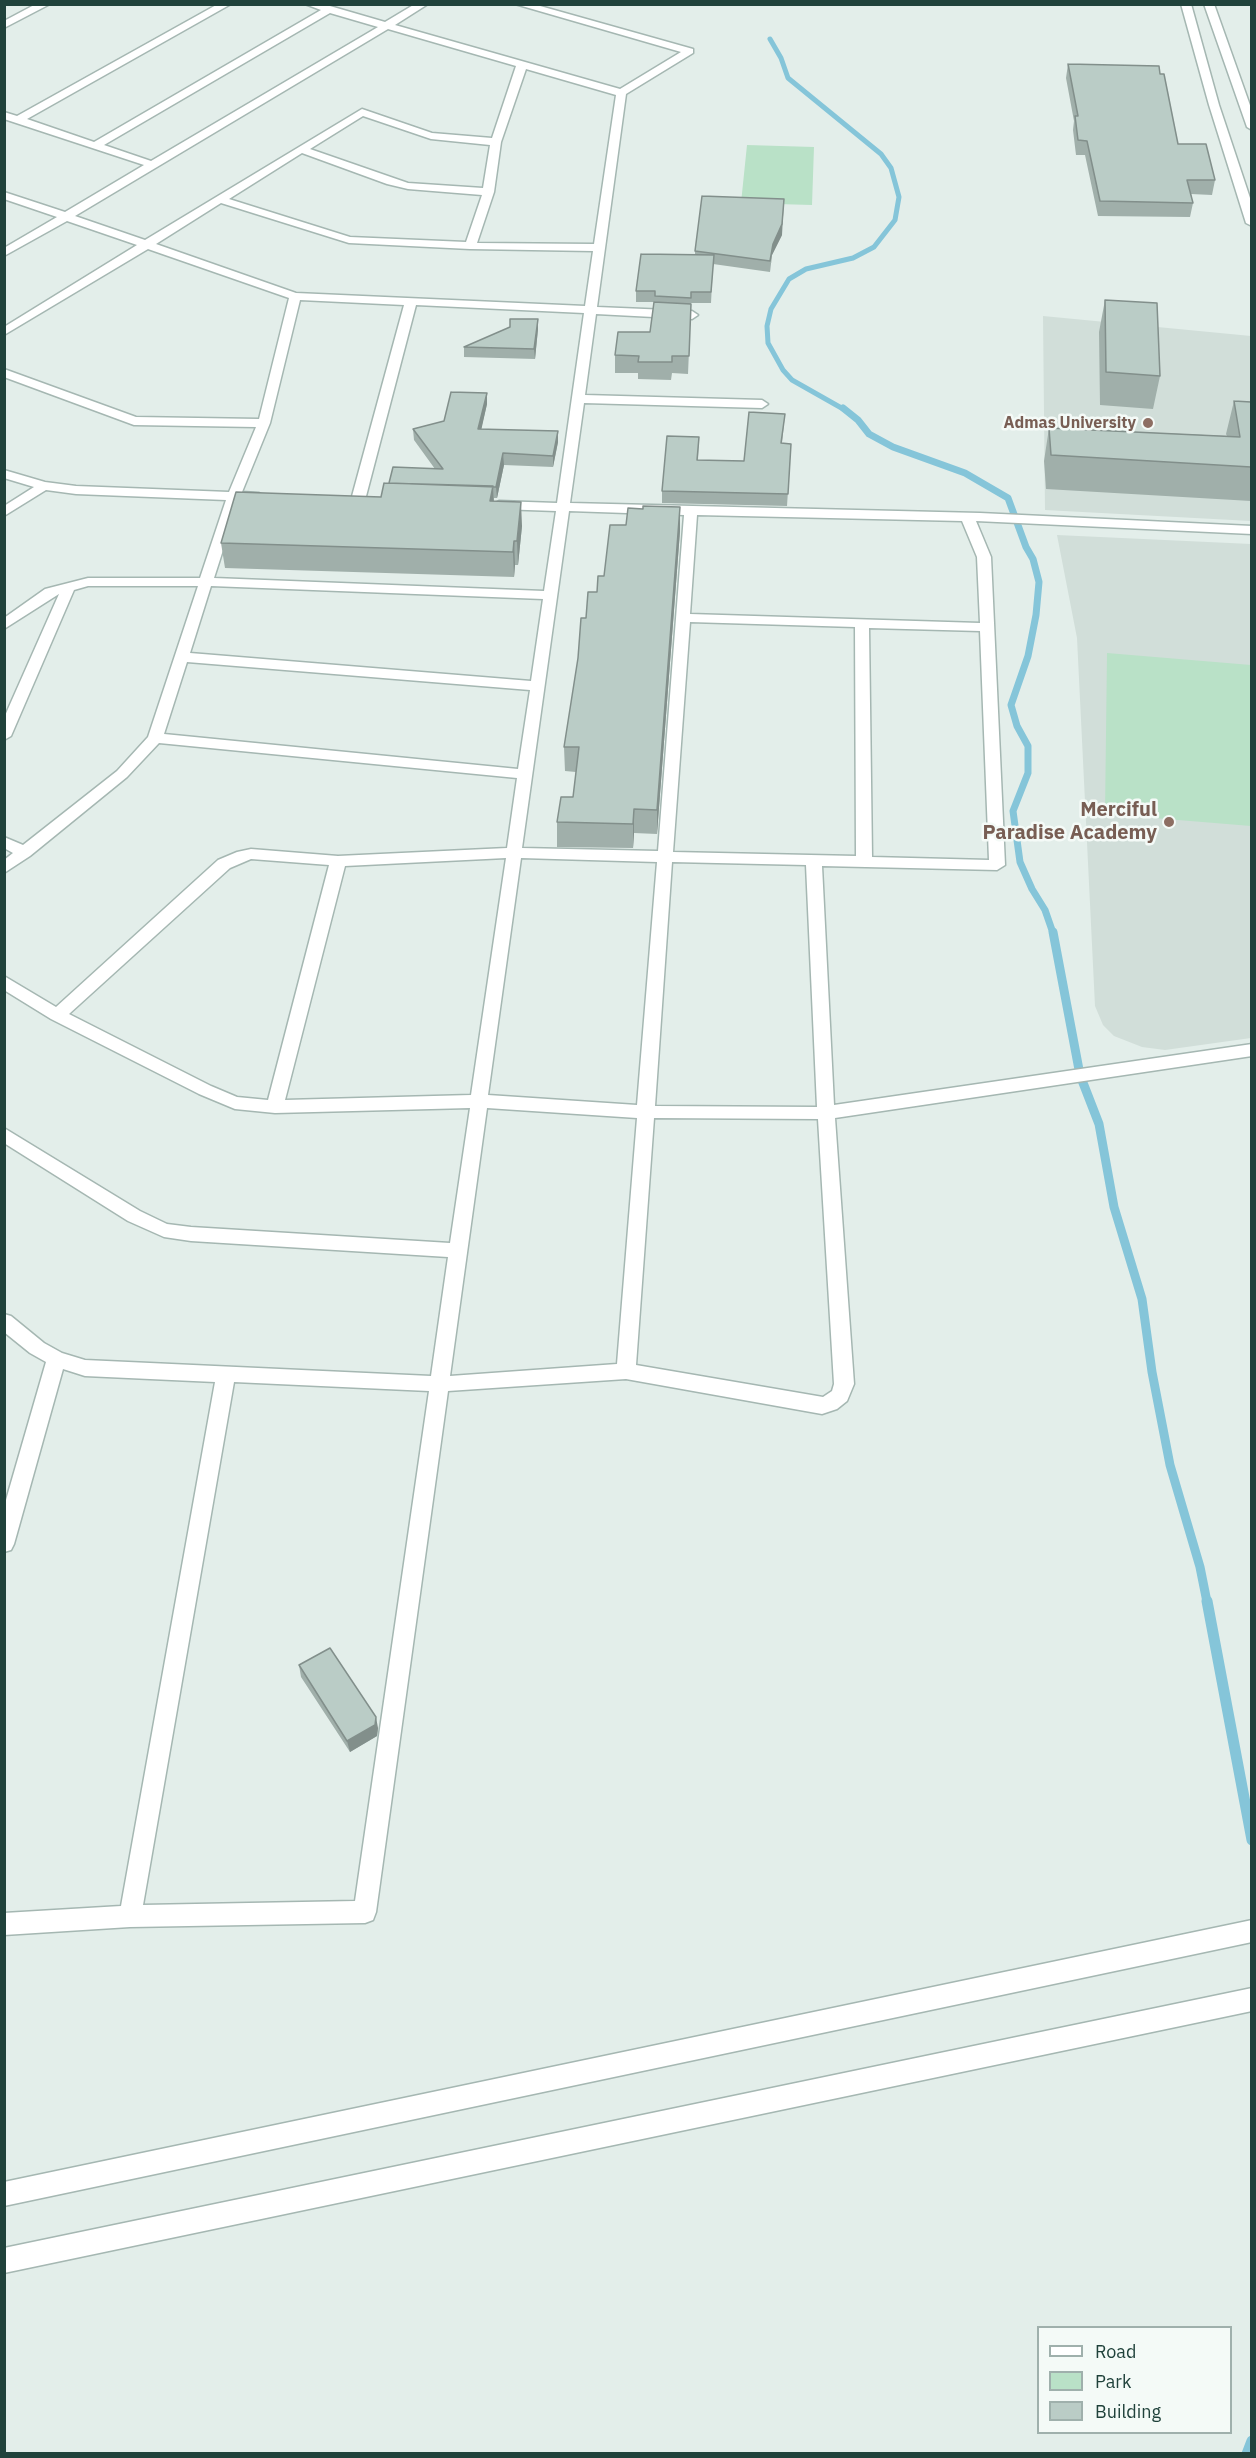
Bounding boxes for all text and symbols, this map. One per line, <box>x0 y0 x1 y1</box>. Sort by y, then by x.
place label: Admas University <box>1004 413 1136 433</box>
marker: Admas University <box>1141 416 1155 430</box>
place label: Merciful Paradise Academy <box>982 798 1157 845</box>
marker: Merciful Paradise Academy <box>1162 815 1176 829</box>
legend <box>1037 2326 1232 2434</box>
text: Road <box>1095 2340 1136 2363</box>
text: Park <box>1095 2370 1131 2393</box>
text: Building <box>1095 2400 1161 2423</box>

